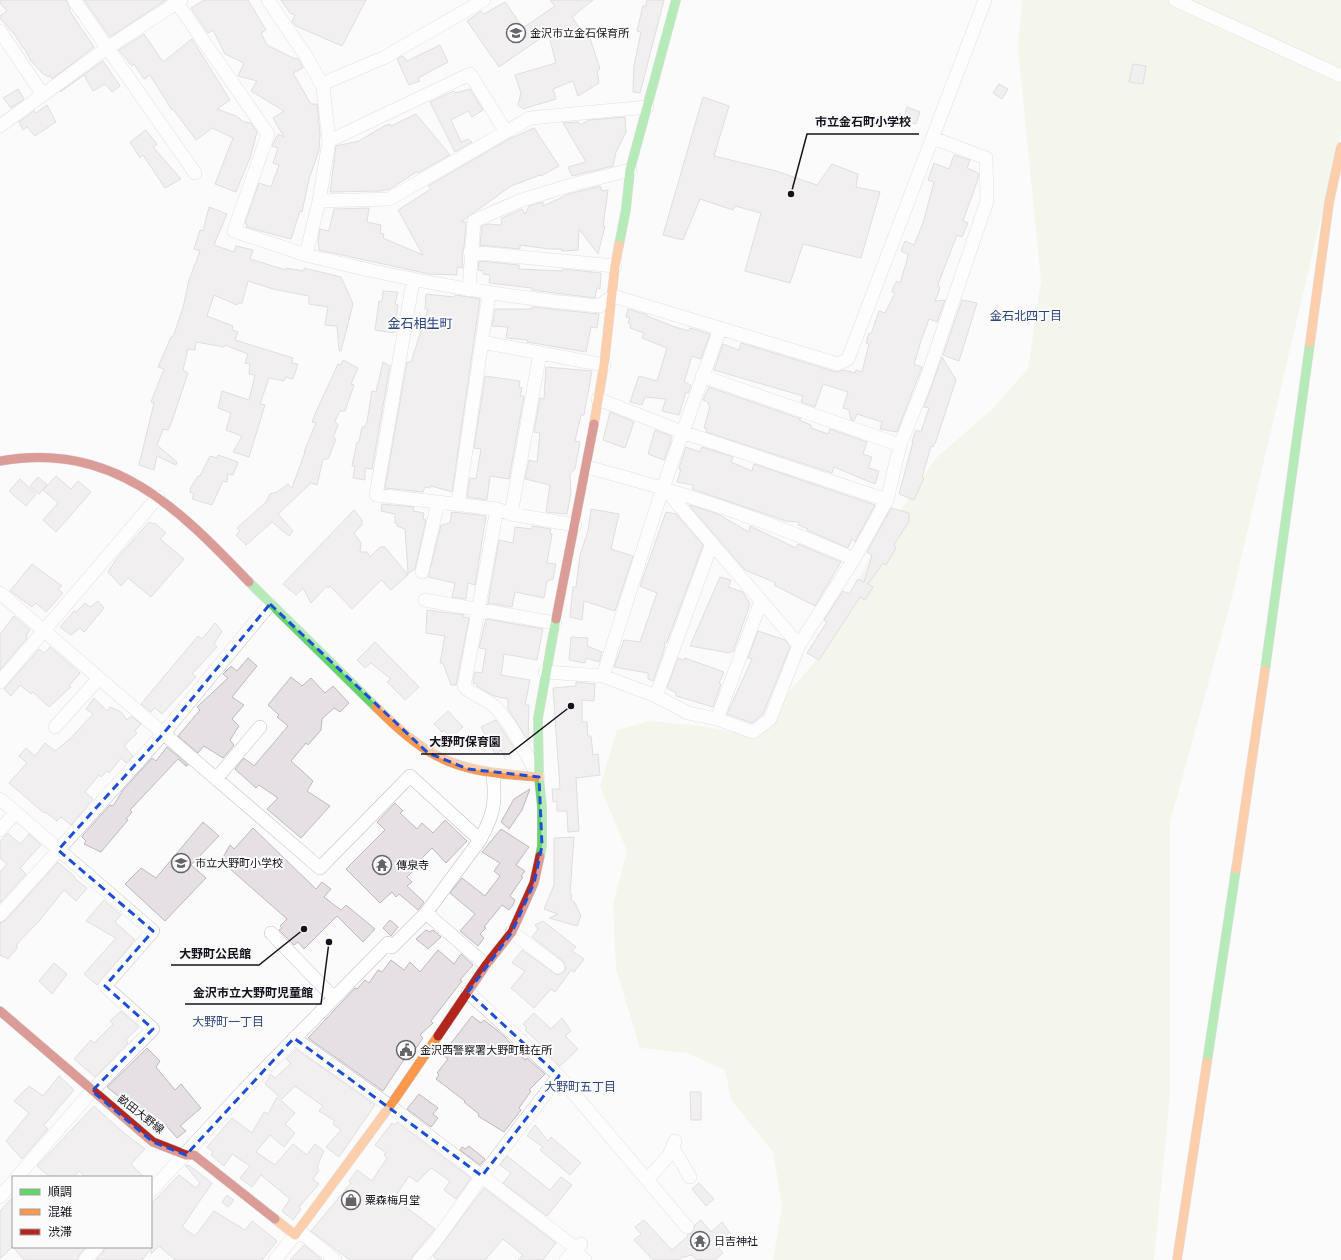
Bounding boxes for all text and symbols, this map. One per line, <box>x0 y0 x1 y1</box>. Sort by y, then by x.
school or university icon: 金沢市立金石保育所 <box>505 22 527 44</box>
place label: 金沢市立金石保育所 <box>530 27 630 40</box>
callout: 市立金石町小学校 <box>807 110 919 134</box>
text: 市立金石町小学校 <box>815 115 911 129</box>
district label: 金石北四丁目 <box>990 309 1062 323</box>
district label: 金石相生町 <box>387 316 453 331</box>
callout: 大野町保育園 <box>421 730 509 754</box>
text: 大野町保育園 <box>429 735 501 749</box>
school or university icon: 市立大野町小学校 <box>170 852 192 874</box>
temple icon: 傳泉寺 <box>371 854 393 876</box>
place label: 市立大野町小学校 <box>195 857 283 870</box>
place label: 傳泉寺 <box>396 859 429 872</box>
callout: 大野町公民館 <box>171 941 259 965</box>
text: 大野町公民館 <box>179 947 251 961</box>
callout: 金沢市立大野町児童館 <box>185 980 321 1004</box>
text: 金沢市立大野町児童館 <box>193 986 313 1000</box>
district label: 大野町一丁目 <box>192 1015 264 1029</box>
public building icon: 金沢西警察署大野町駐在所 <box>395 1039 417 1061</box>
place label: 金沢西警察署大野町駐在所 <box>420 1044 553 1057</box>
district label: 大野町五丁目 <box>544 1080 616 1094</box>
street label: 畝田大野線 <box>115 1092 166 1136</box>
legend <box>12 1176 152 1248</box>
text: 順調 <box>48 1185 72 1199</box>
shop icon: 粟森梅月堂 <box>340 1189 362 1211</box>
place label: 粟森梅月堂 <box>365 1194 420 1207</box>
text: 混雑 <box>48 1205 72 1219</box>
text: 渋滞 <box>48 1225 72 1239</box>
temple icon: 日吉神社 <box>689 1230 711 1252</box>
place label: 日吉神社 <box>714 1235 758 1248</box>

